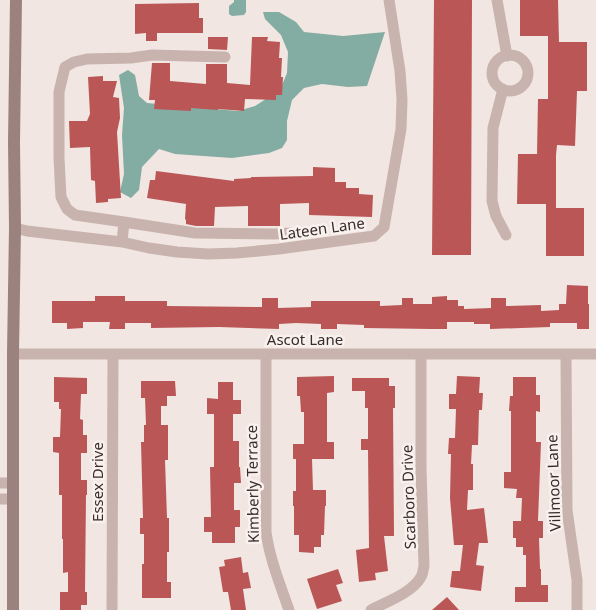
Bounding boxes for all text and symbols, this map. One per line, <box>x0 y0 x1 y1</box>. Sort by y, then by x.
street label: Lateen Lane <box>278 212 366 244</box>
street label: Ascot Lane <box>267 329 343 349</box>
street label: Kimberly Terrace <box>241 425 263 543</box>
street label: Villmoor Lane <box>541 434 565 532</box>
street label: Essex Drive <box>87 442 107 522</box>
street label: Scarboro Drive <box>396 445 420 549</box>

